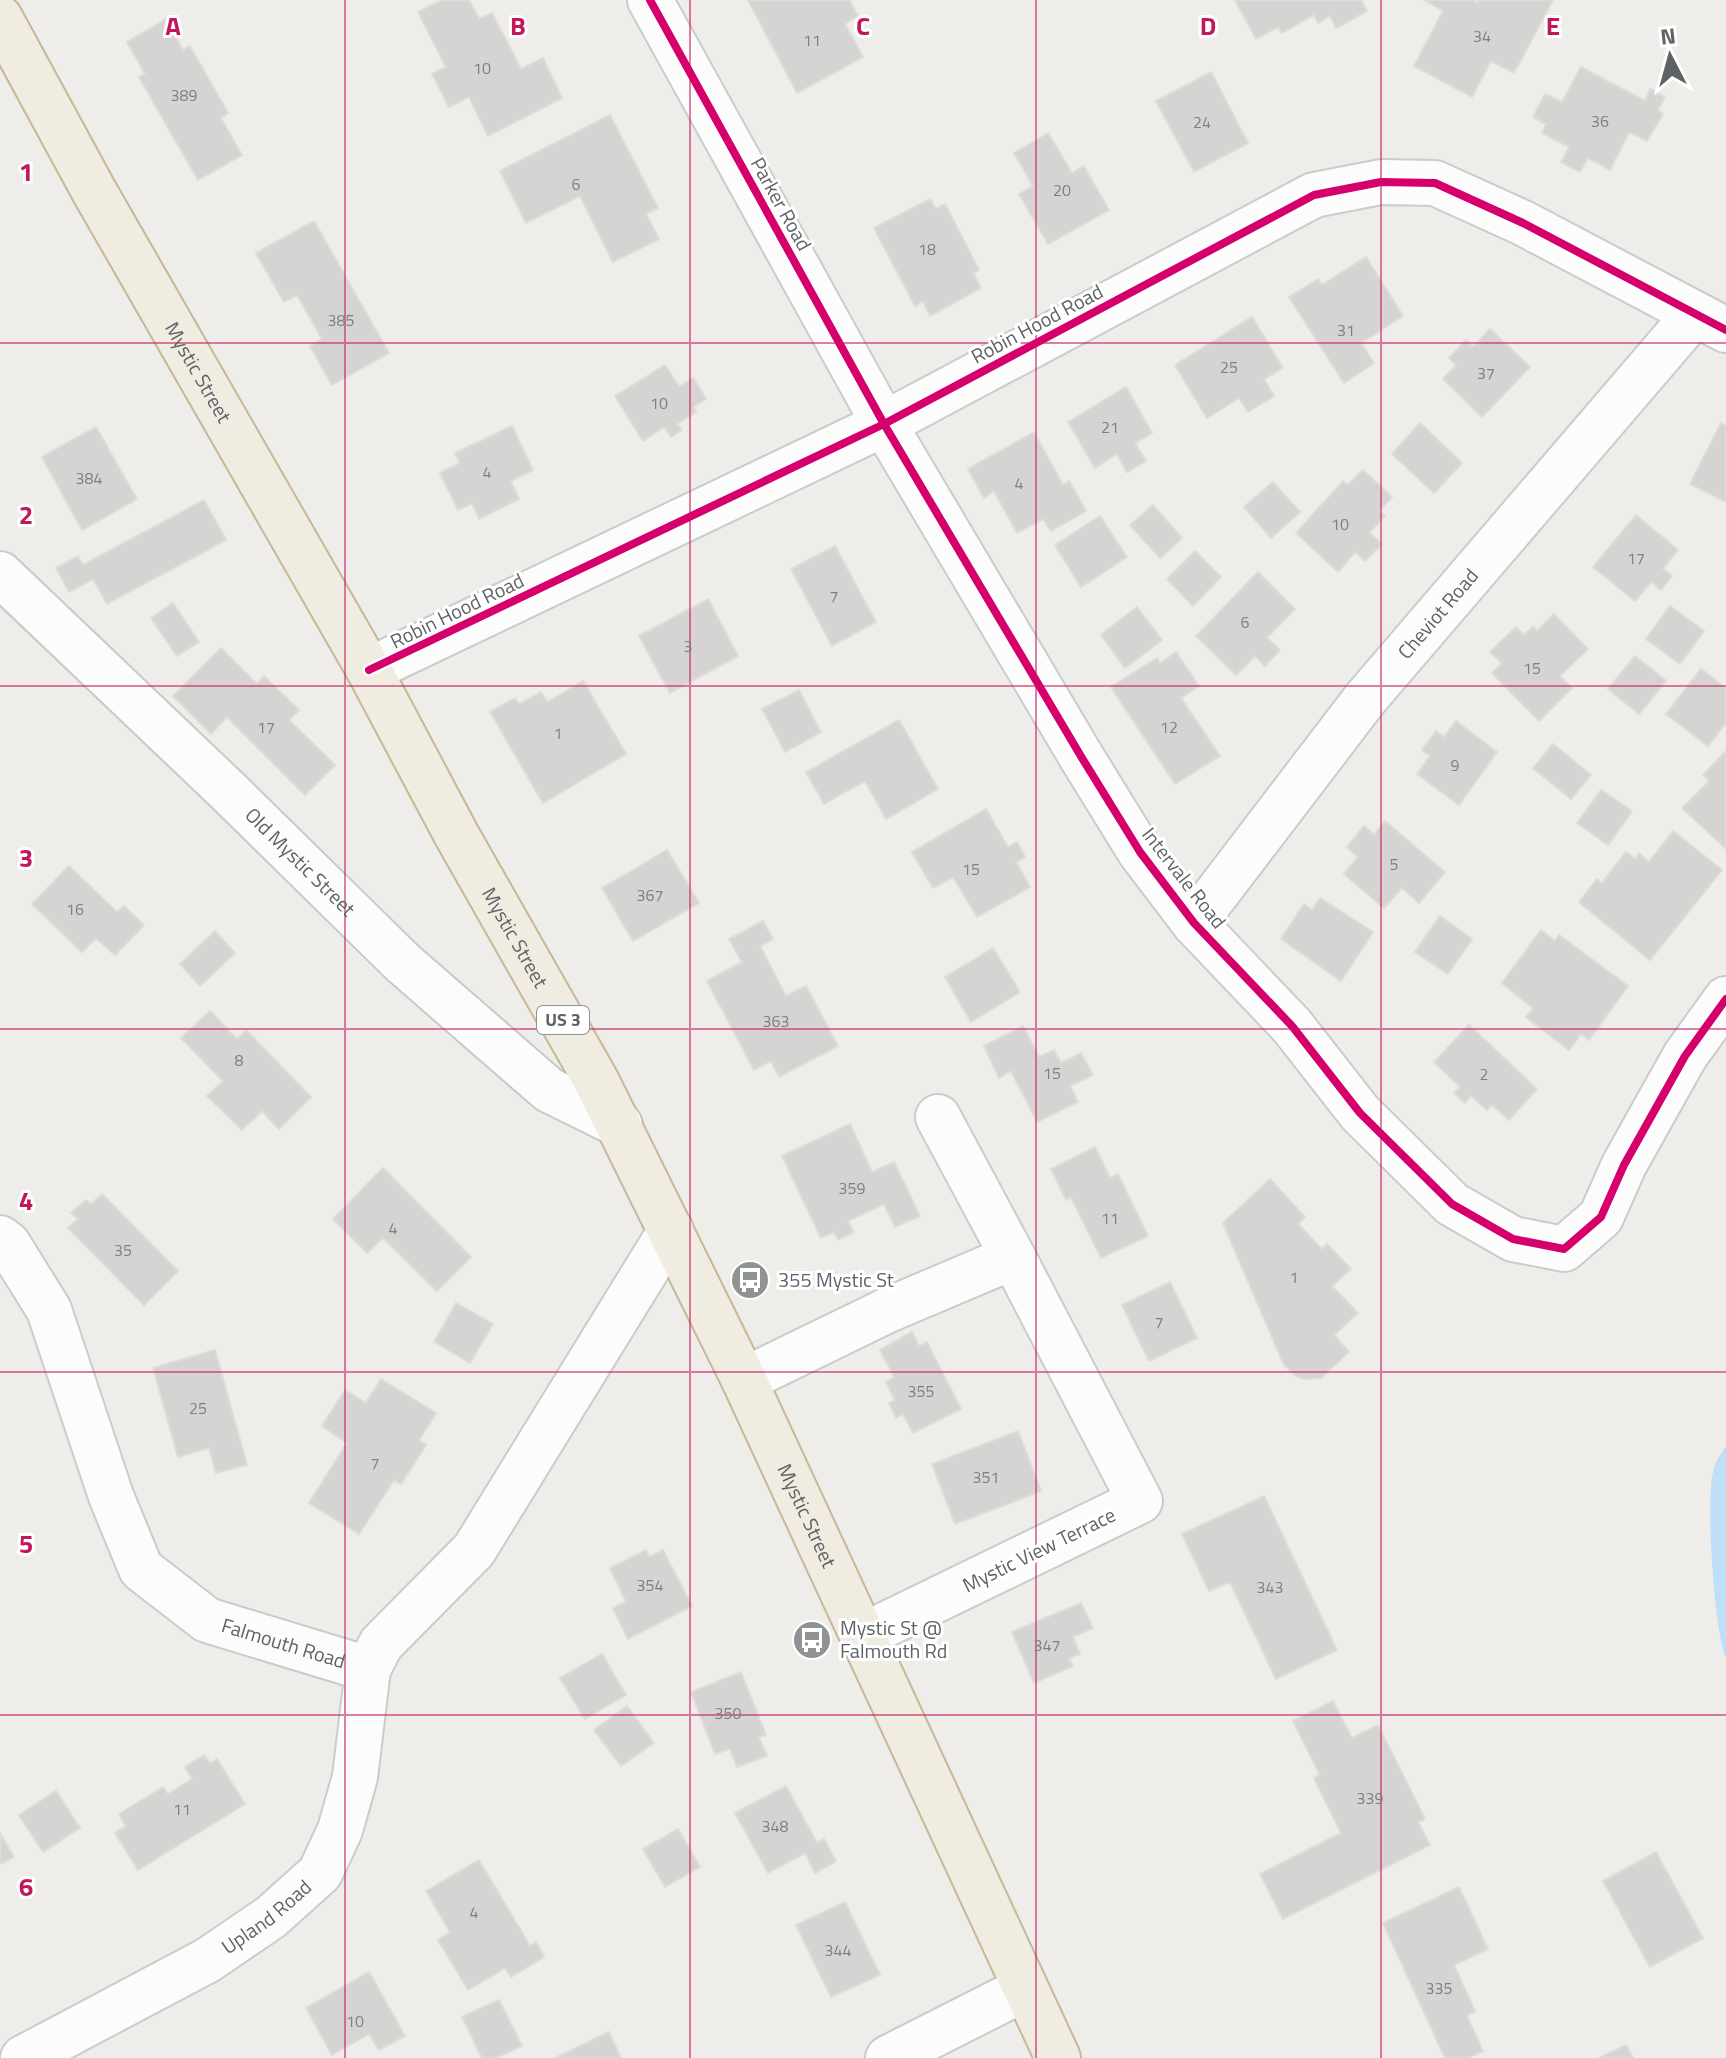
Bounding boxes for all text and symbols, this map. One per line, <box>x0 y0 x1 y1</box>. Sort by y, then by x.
text: A <box>165 6 181 45</box>
text: B <box>510 6 526 45</box>
text: C <box>856 6 870 45</box>
text: D <box>1200 6 1216 45</box>
text: E <box>1546 6 1560 45</box>
north arrow <box>1630 16 1710 96</box>
text: N <box>1659 18 1677 54</box>
house number: 34 <box>1473 24 1491 48</box>
house number: 11 <box>803 28 821 52</box>
house number: 10 <box>473 56 491 80</box>
house number: 389 <box>171 83 197 107</box>
house number: 36 <box>1591 109 1609 133</box>
house number: 24 <box>1193 110 1211 134</box>
street label: Parker Road <box>743 151 820 256</box>
text: 1 <box>19 152 33 191</box>
house number: 6 <box>572 172 581 196</box>
house number: 20 <box>1053 178 1071 202</box>
house number: 18 <box>918 237 936 261</box>
street label: Robin Hood Road <box>965 276 1108 371</box>
house number: 385 <box>328 308 354 332</box>
street label: Mystic Street <box>157 316 240 428</box>
house number: 31 <box>1337 318 1355 342</box>
house number: 25 <box>1220 355 1238 379</box>
house number: 37 <box>1477 361 1495 385</box>
house number: 10 <box>650 391 668 415</box>
house number: 21 <box>1101 415 1119 439</box>
house number: 4 <box>483 460 492 484</box>
house number: 384 <box>76 466 102 490</box>
house number: 4 <box>1015 471 1024 495</box>
text: 2 <box>19 495 33 534</box>
house number: 10 <box>1331 512 1349 536</box>
house number: 17 <box>1627 546 1645 570</box>
street label: Cheviot Road <box>1390 561 1485 666</box>
street label: Robin Hood Road <box>385 565 529 656</box>
house number: 7 <box>830 584 838 608</box>
house number: 6 <box>1241 610 1250 634</box>
house number: 3 <box>684 634 692 658</box>
house number: 15 <box>1523 656 1541 680</box>
house number: 17 <box>257 715 275 739</box>
house number: 12 <box>1160 715 1178 739</box>
house number: 1 <box>554 721 562 745</box>
house number: 9 <box>1451 753 1460 777</box>
street label: Old Mystic Street <box>238 800 363 923</box>
street label: Intervale Road <box>1135 820 1234 935</box>
text: 3 <box>19 838 33 877</box>
house number: 5 <box>1390 852 1399 876</box>
house number: 15 <box>962 857 980 881</box>
street label: Mystic Street <box>474 881 556 994</box>
house number: 367 <box>637 883 663 907</box>
house number: 16 <box>66 897 84 921</box>
road number: US 3 <box>537 1006 589 1034</box>
house number: 363 <box>763 1009 789 1033</box>
house number: 8 <box>235 1048 244 1072</box>
house number: 15 <box>1043 1061 1061 1085</box>
house number: 2 <box>1480 1062 1488 1086</box>
house number: 359 <box>839 1176 865 1200</box>
text: 4 <box>19 1181 33 1220</box>
house number: 11 <box>1101 1206 1119 1230</box>
house number: 4 <box>389 1216 398 1240</box>
house number: 35 <box>114 1238 132 1262</box>
bus stop icon: 355 Mystic St <box>729 1259 771 1301</box>
place label: 355 Mystic St <box>778 1264 894 1295</box>
house number: 1 <box>1290 1265 1298 1289</box>
house number: 7 <box>1155 1310 1163 1334</box>
house number: 355 <box>908 1379 934 1403</box>
house number: 25 <box>189 1396 207 1420</box>
house number: 7 <box>371 1451 379 1475</box>
street label: Mystic Street <box>770 1458 845 1573</box>
house number: 351 <box>973 1465 999 1489</box>
street label: Mystic View Terrace <box>957 1499 1121 1600</box>
text: 5 <box>19 1524 33 1563</box>
house number: 354 <box>637 1573 663 1597</box>
house number: 343 <box>1257 1575 1283 1599</box>
street label: Falmouth Road <box>218 1609 349 1676</box>
place label: Mystic St @ Falmouth Rd <box>840 1612 947 1666</box>
bus stop icon: Mystic St @ Falmouth Rd <box>791 1619 833 1661</box>
house number: 347 <box>1034 1633 1060 1657</box>
house number: 350 <box>715 1701 741 1725</box>
house number: 339 <box>1357 1786 1383 1810</box>
house number: 11 <box>173 1797 191 1821</box>
house number: 348 <box>762 1814 788 1838</box>
text: 6 <box>19 1867 33 1906</box>
street label: Upland Road <box>215 1872 318 1962</box>
house number: 4 <box>470 1900 479 1924</box>
house number: 344 <box>825 1938 851 1962</box>
house number: 335 <box>1426 1976 1452 2000</box>
house number: 10 <box>346 2009 364 2033</box>

